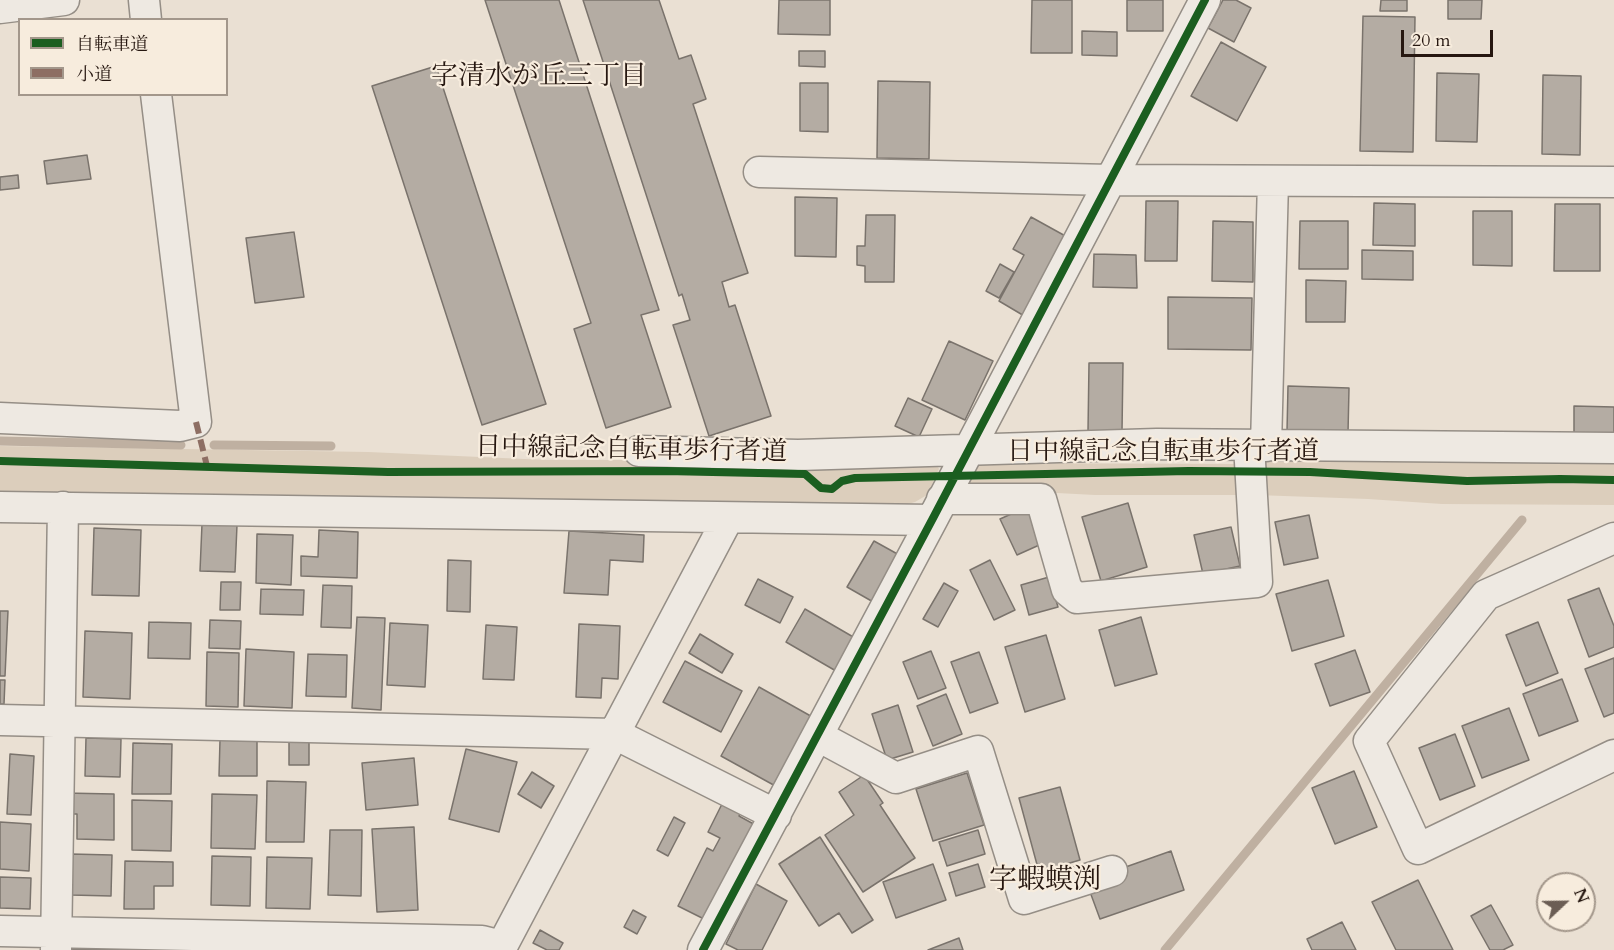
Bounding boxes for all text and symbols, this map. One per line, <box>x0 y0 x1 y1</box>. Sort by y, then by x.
legend <box>18 18 228 96</box>
scale bar <box>1404 18 1496 56</box>
text: 20 m <box>1412 28 1451 53</box>
text: 自転車道 <box>76 32 148 57</box>
text: 小道 <box>76 62 112 87</box>
district label: 字清水が丘三丁目 <box>431 62 647 94</box>
street label: 日中線記念自転車歩行者道 <box>475 433 787 469</box>
street label: 日中線記念自転車歩行者道 <box>1007 437 1319 469</box>
district label: 字蝦蟆渕 <box>989 865 1101 899</box>
north arrow <box>1536 872 1596 932</box>
text: N <box>1568 885 1594 907</box>

